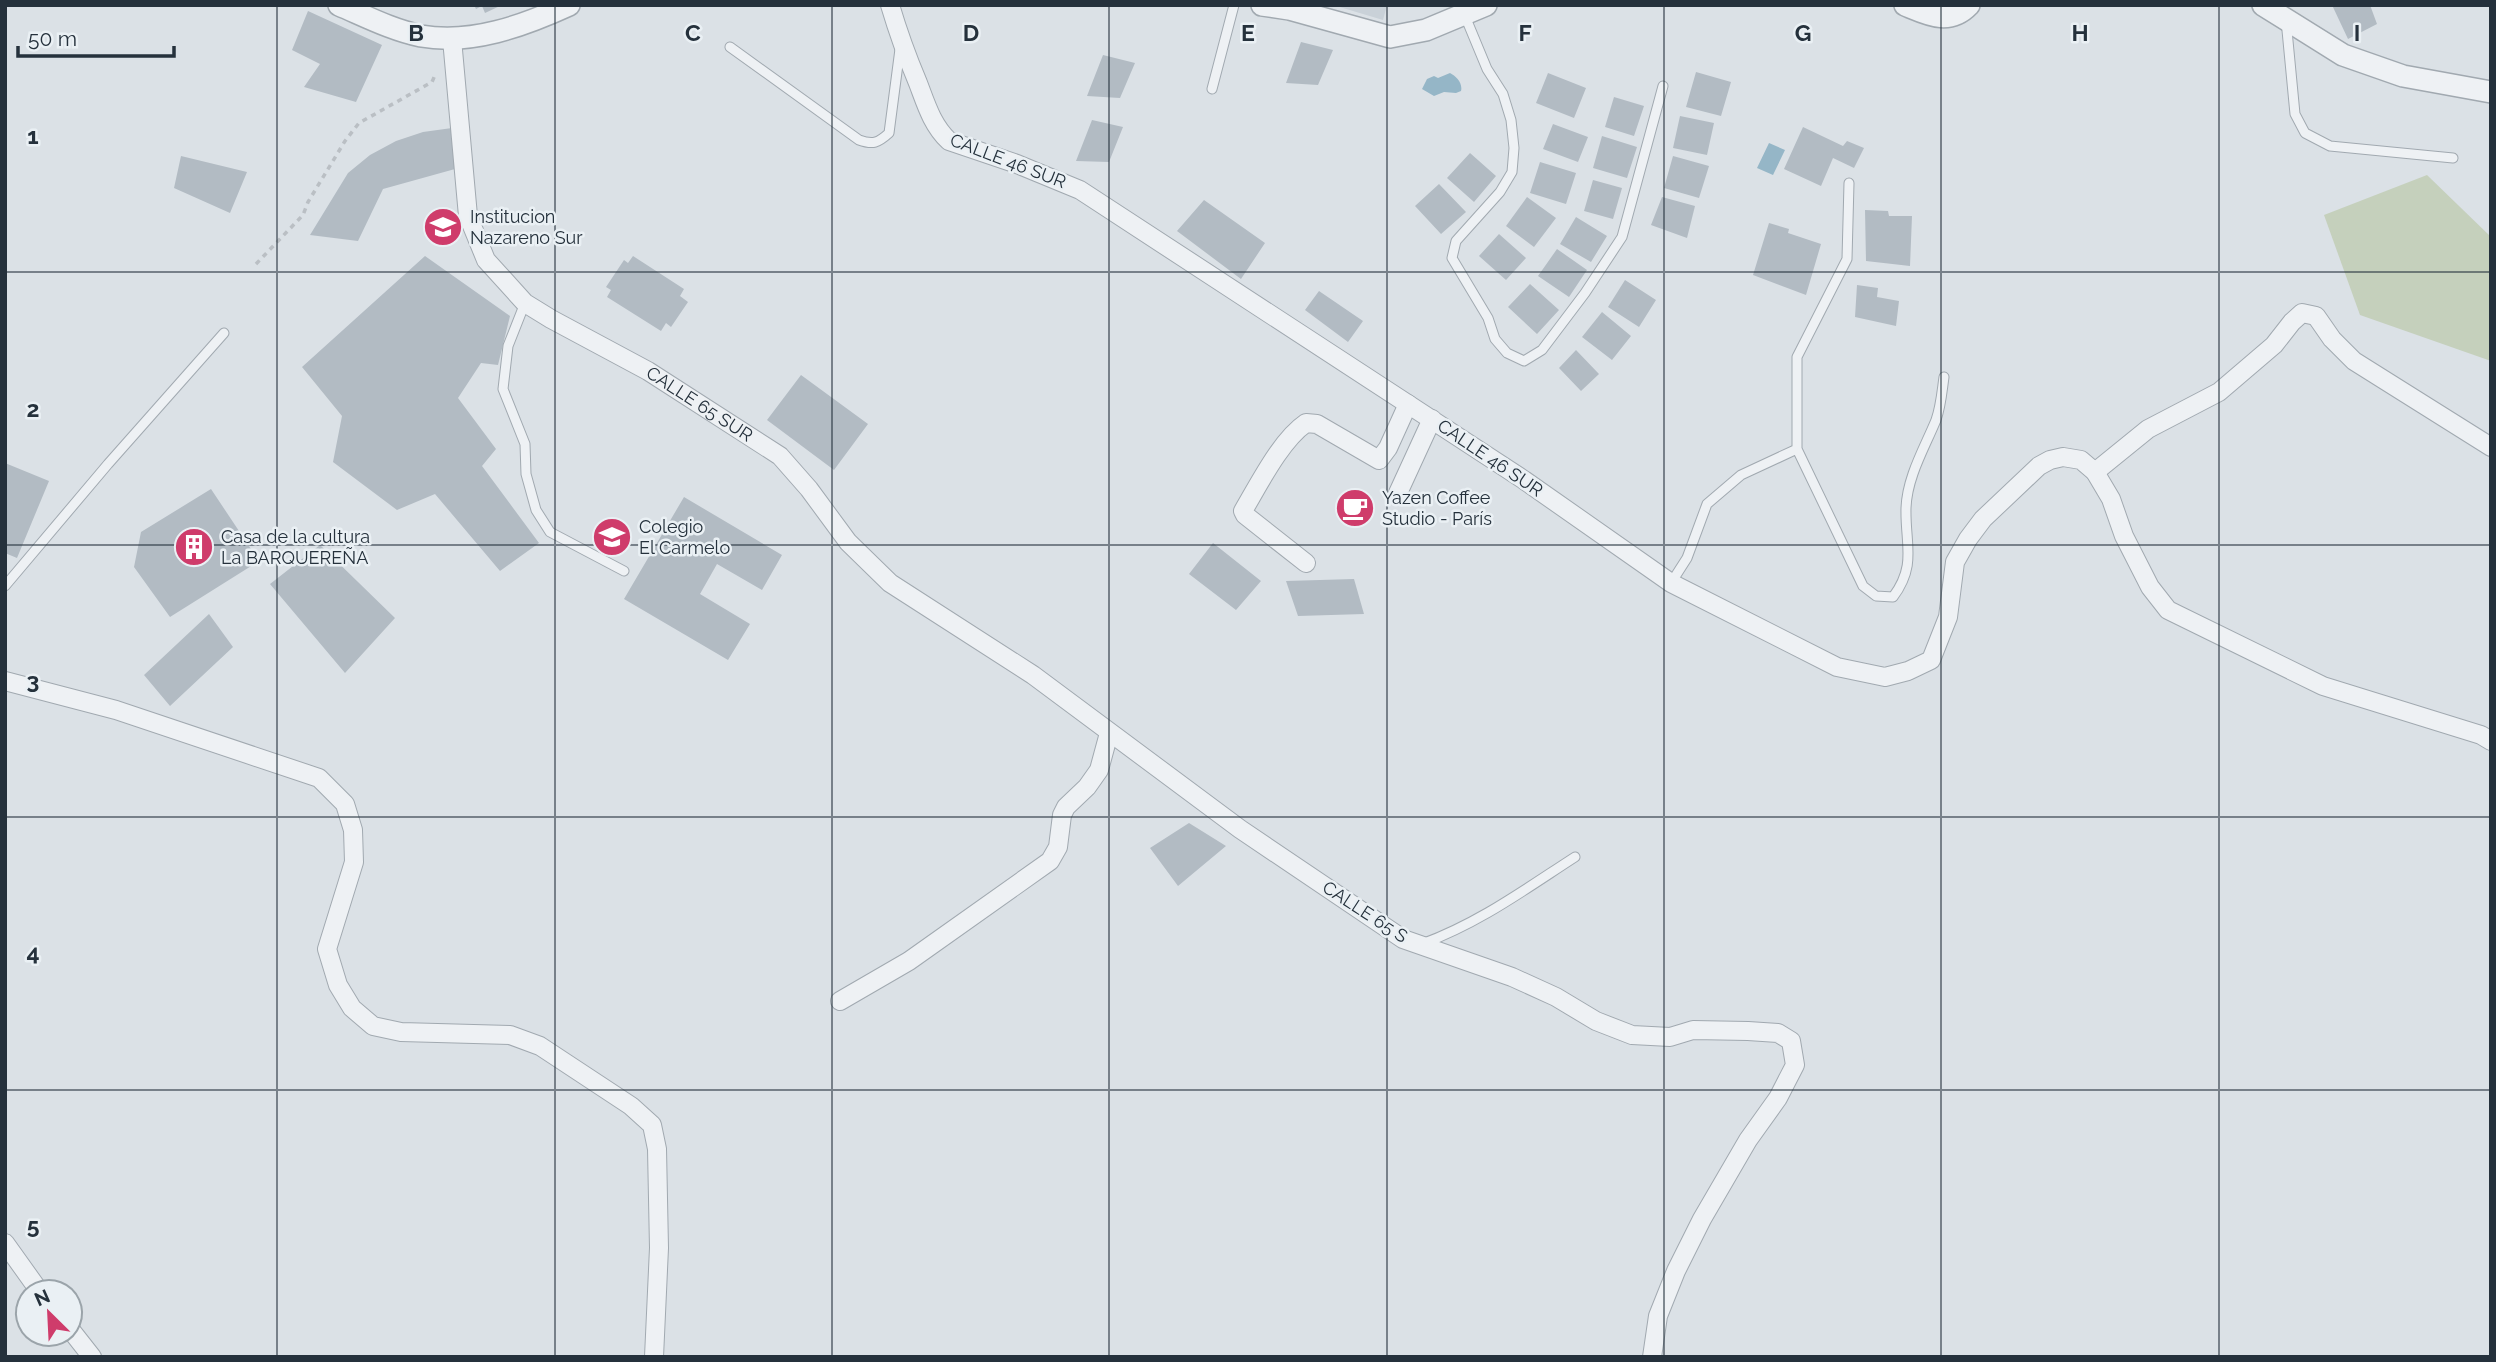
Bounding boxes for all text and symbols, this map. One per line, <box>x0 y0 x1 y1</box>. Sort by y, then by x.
scale bar <box>18 14 173 58</box>
text: B <box>408 19 424 46</box>
text: C <box>685 19 701 46</box>
text: D <box>963 19 979 46</box>
text: E <box>1241 19 1255 46</box>
text: F <box>1518 19 1532 46</box>
text: G <box>1795 19 1811 46</box>
text: H <box>2071 19 2089 46</box>
text: I <box>2354 19 2360 46</box>
text: 50 m <box>28 26 77 51</box>
text: 1 <box>27 122 39 149</box>
street label: CALLE 46 SUR <box>947 129 1069 192</box>
school or university icon: Institucion Nazareno Sur <box>422 206 464 248</box>
place label: Institucion Nazareno Sur <box>470 206 583 248</box>
street label: CALLE 65 SUR <box>642 362 757 446</box>
text: 2 <box>27 395 39 422</box>
street label: CALLE 46 SUR <box>1434 415 1547 501</box>
cafe icon: Yazen Coffee Studio - París <box>1334 487 1376 529</box>
place label: Yazen Coffee Studio - París <box>1382 487 1492 529</box>
school or university icon: Colegio El Carmelo <box>591 516 633 558</box>
place label: Colegio El Carmelo <box>639 516 730 558</box>
building icon: Casa de la cultura La BARQUEREÑA <box>173 526 215 568</box>
place label: Casa de la cultura La BARQUEREÑA <box>221 526 370 568</box>
text: 3 <box>27 667 39 694</box>
street label: CALLE 65 S <box>1319 876 1412 947</box>
text: 4 <box>26 939 40 966</box>
text: 5 <box>27 1212 40 1239</box>
north arrow <box>14 1278 84 1348</box>
text: N <box>31 1284 53 1310</box>

